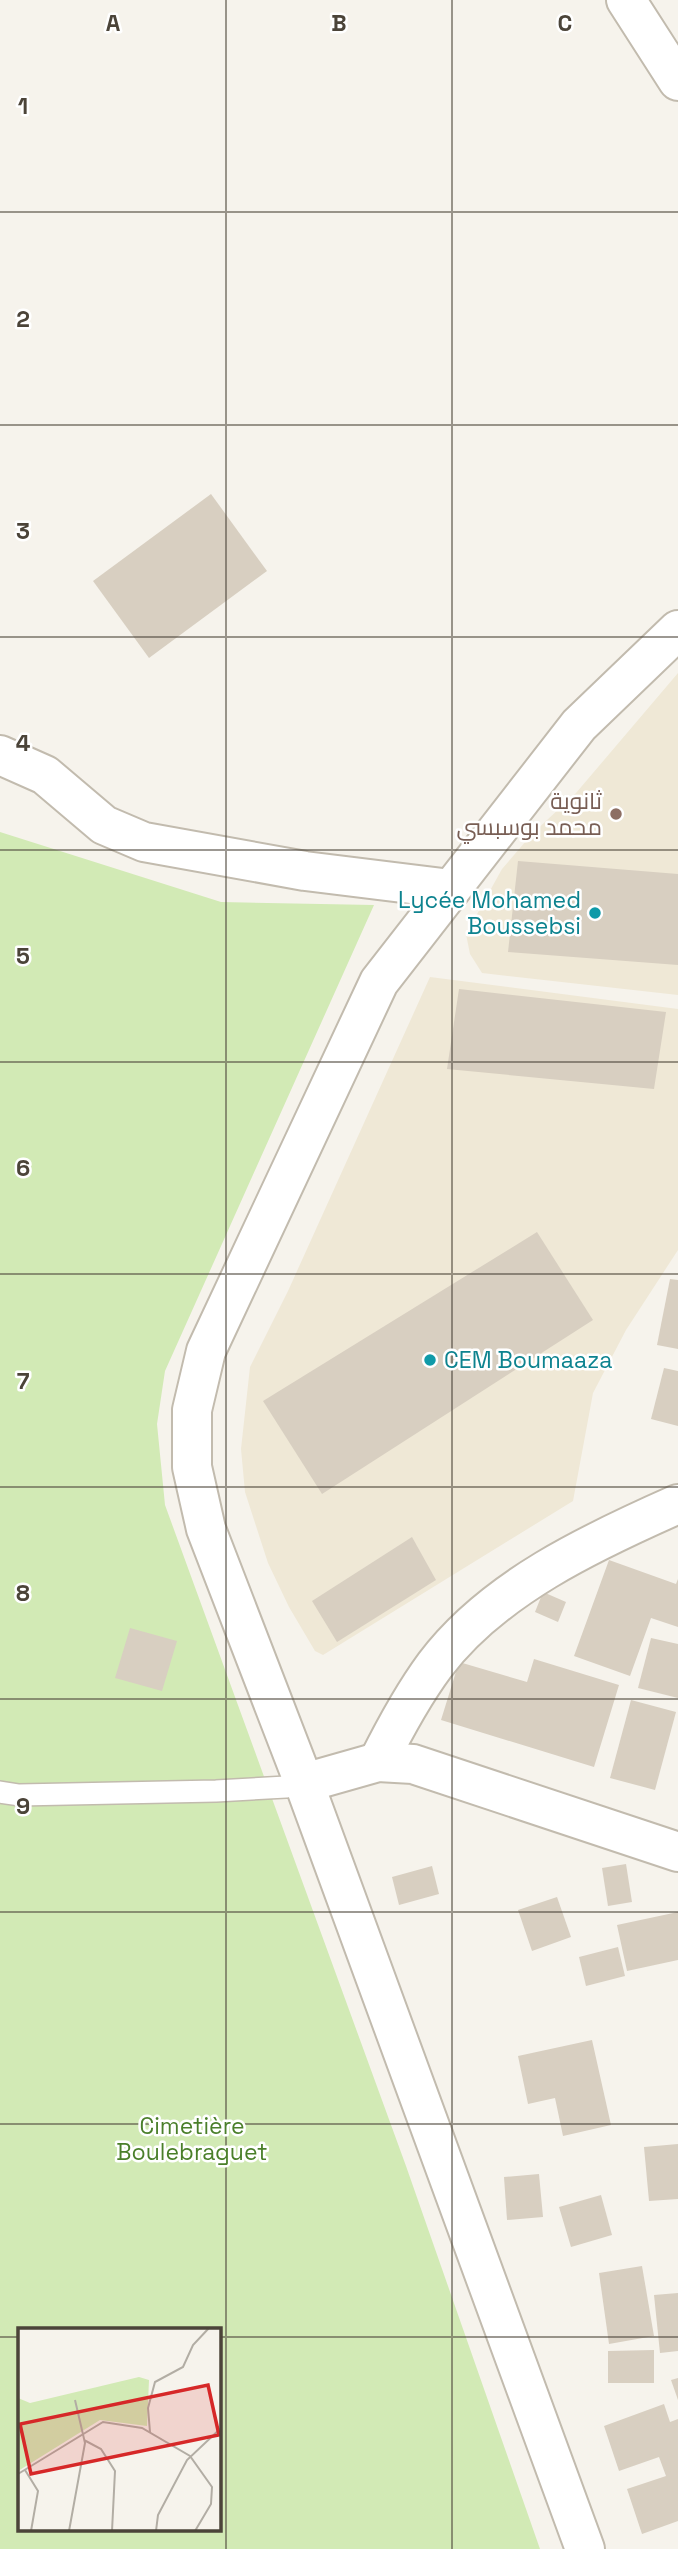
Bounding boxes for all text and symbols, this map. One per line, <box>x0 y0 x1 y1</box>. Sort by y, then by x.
text: A <box>106 8 121 38</box>
text: B <box>331 8 347 38</box>
text: C <box>558 8 572 38</box>
text: 1 <box>18 91 28 121</box>
text: 2 <box>16 304 30 334</box>
text: 3 <box>16 516 30 546</box>
text: 4 <box>16 728 31 758</box>
place label: ثانوية محمد بوسبسي <box>457 786 602 844</box>
marker: ثانوية محمد بوسبسي <box>608 806 624 822</box>
place label: Lycée Mohamed Boussebsi <box>398 885 581 941</box>
marker: Lycée Mohamed Boussebsi <box>587 905 603 921</box>
text: 5 <box>16 941 30 971</box>
text: 6 <box>16 1153 30 1183</box>
place label: CEM Boumaaza <box>444 1345 612 1375</box>
marker: CEM Boumaaza <box>422 1352 438 1368</box>
text: 7 <box>17 1366 30 1396</box>
text: 8 <box>16 1578 30 1608</box>
text: 9 <box>16 1791 30 1821</box>
park label: Cimetière Boulebraguet <box>116 2111 268 2167</box>
inset map <box>18 2328 220 2532</box>

